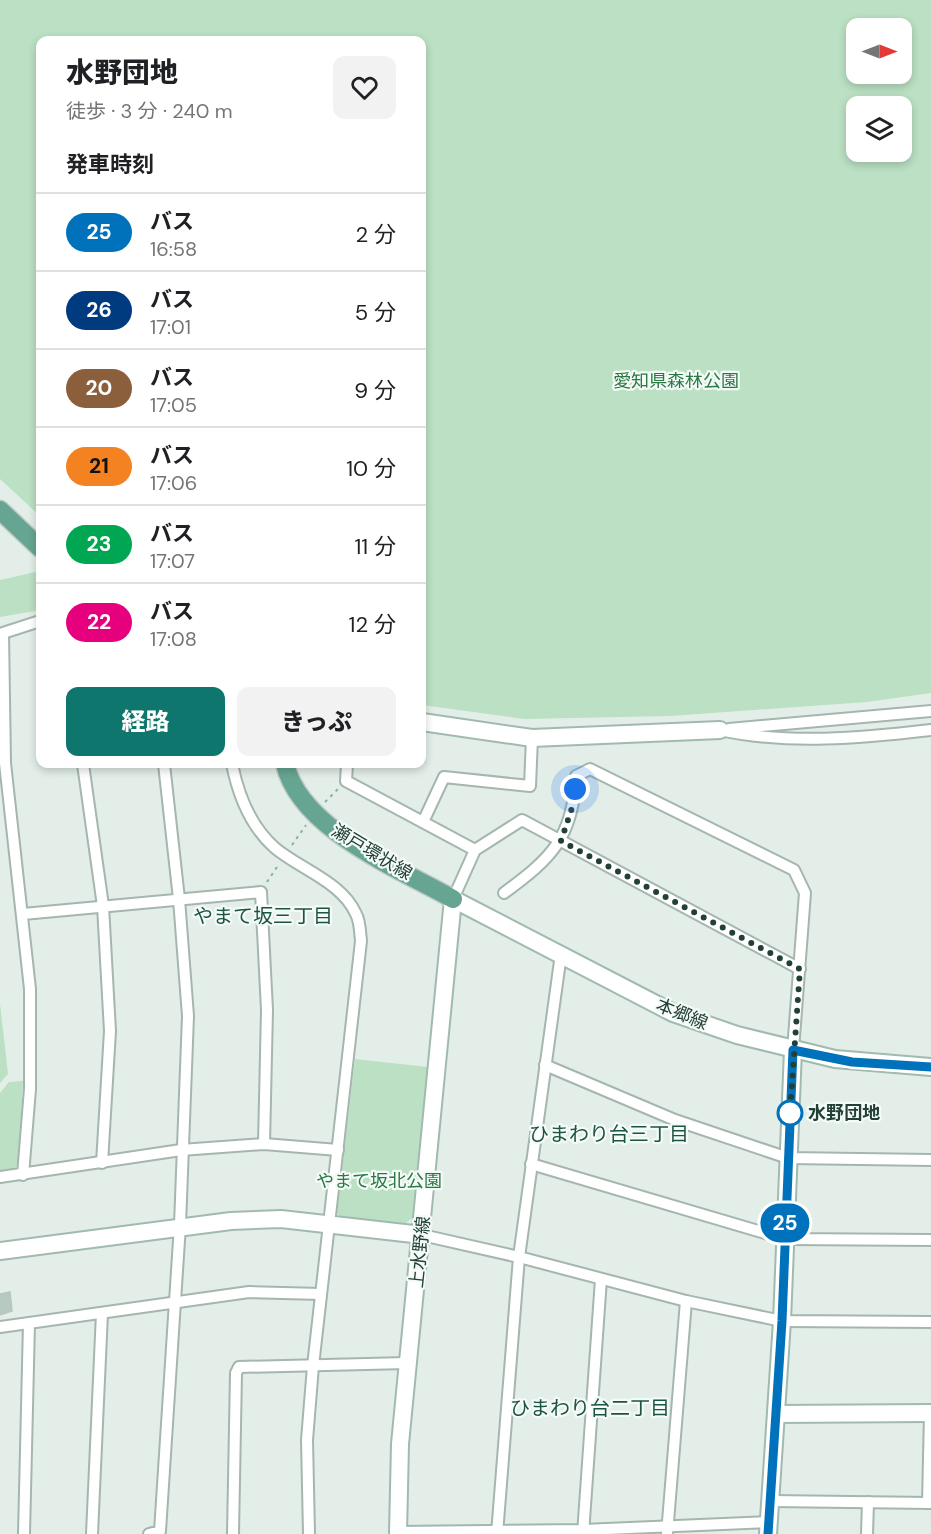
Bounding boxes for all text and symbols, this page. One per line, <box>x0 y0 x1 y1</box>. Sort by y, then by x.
north arrow <box>846 18 912 84</box>
map controls <box>846 18 912 162</box>
text: 水野団地 <box>66 54 178 91</box>
button: heart <box>333 56 396 119</box>
button: layers <box>846 96 912 162</box>
text: 徒歩 · 3 分 · 240 m <box>66 98 232 124</box>
text: 発車時刻 <box>66 150 154 179</box>
text: バス <box>150 207 194 236</box>
text: 25 <box>86 218 112 246</box>
text: 2 分 <box>355 220 396 249</box>
text: 16:58 <box>150 236 197 262</box>
text: バス <box>150 285 194 314</box>
text: 26 <box>86 296 112 324</box>
text: 5 分 <box>355 298 396 327</box>
text: 17:01 <box>150 314 191 340</box>
text: バス <box>150 363 194 392</box>
park label: 愛知県森林公園 <box>613 369 739 393</box>
text: 20 <box>86 374 112 402</box>
text: 9 分 <box>354 376 396 405</box>
text: 17:05 <box>150 392 197 418</box>
text: バス <box>150 441 194 470</box>
text: 21 <box>89 452 109 480</box>
text: 10 分 <box>346 454 396 483</box>
text: 17:06 <box>150 470 197 496</box>
text: バス <box>150 519 194 548</box>
text: 23 <box>87 530 111 558</box>
text: 11 分 <box>354 532 396 561</box>
text: 17:07 <box>150 548 195 574</box>
text: バス <box>150 597 194 626</box>
text: 22 <box>87 608 111 636</box>
text: 12 分 <box>349 610 396 639</box>
text: 17:08 <box>150 626 197 652</box>
button: 経路 <box>66 687 225 756</box>
button: きっぷ <box>237 687 396 756</box>
your location <box>560 774 590 804</box>
street label: 瀬戸環状線 <box>327 819 417 885</box>
district label: やまて坂三丁目 <box>193 903 333 929</box>
street label: 本郷線 <box>652 993 712 1035</box>
marker: 水野団地 <box>777 1100 803 1126</box>
place label: 水野団地 <box>808 1101 880 1125</box>
district label: ひまわり台三丁目 <box>529 1121 689 1147</box>
park label: やまて坂北公園 <box>316 1169 442 1193</box>
line badge: 25 <box>758 1204 812 1242</box>
text: 25 <box>772 1209 798 1237</box>
street label: 上水野線 <box>404 1215 436 1289</box>
district label: ひまわり台二丁目 <box>510 1395 670 1421</box>

